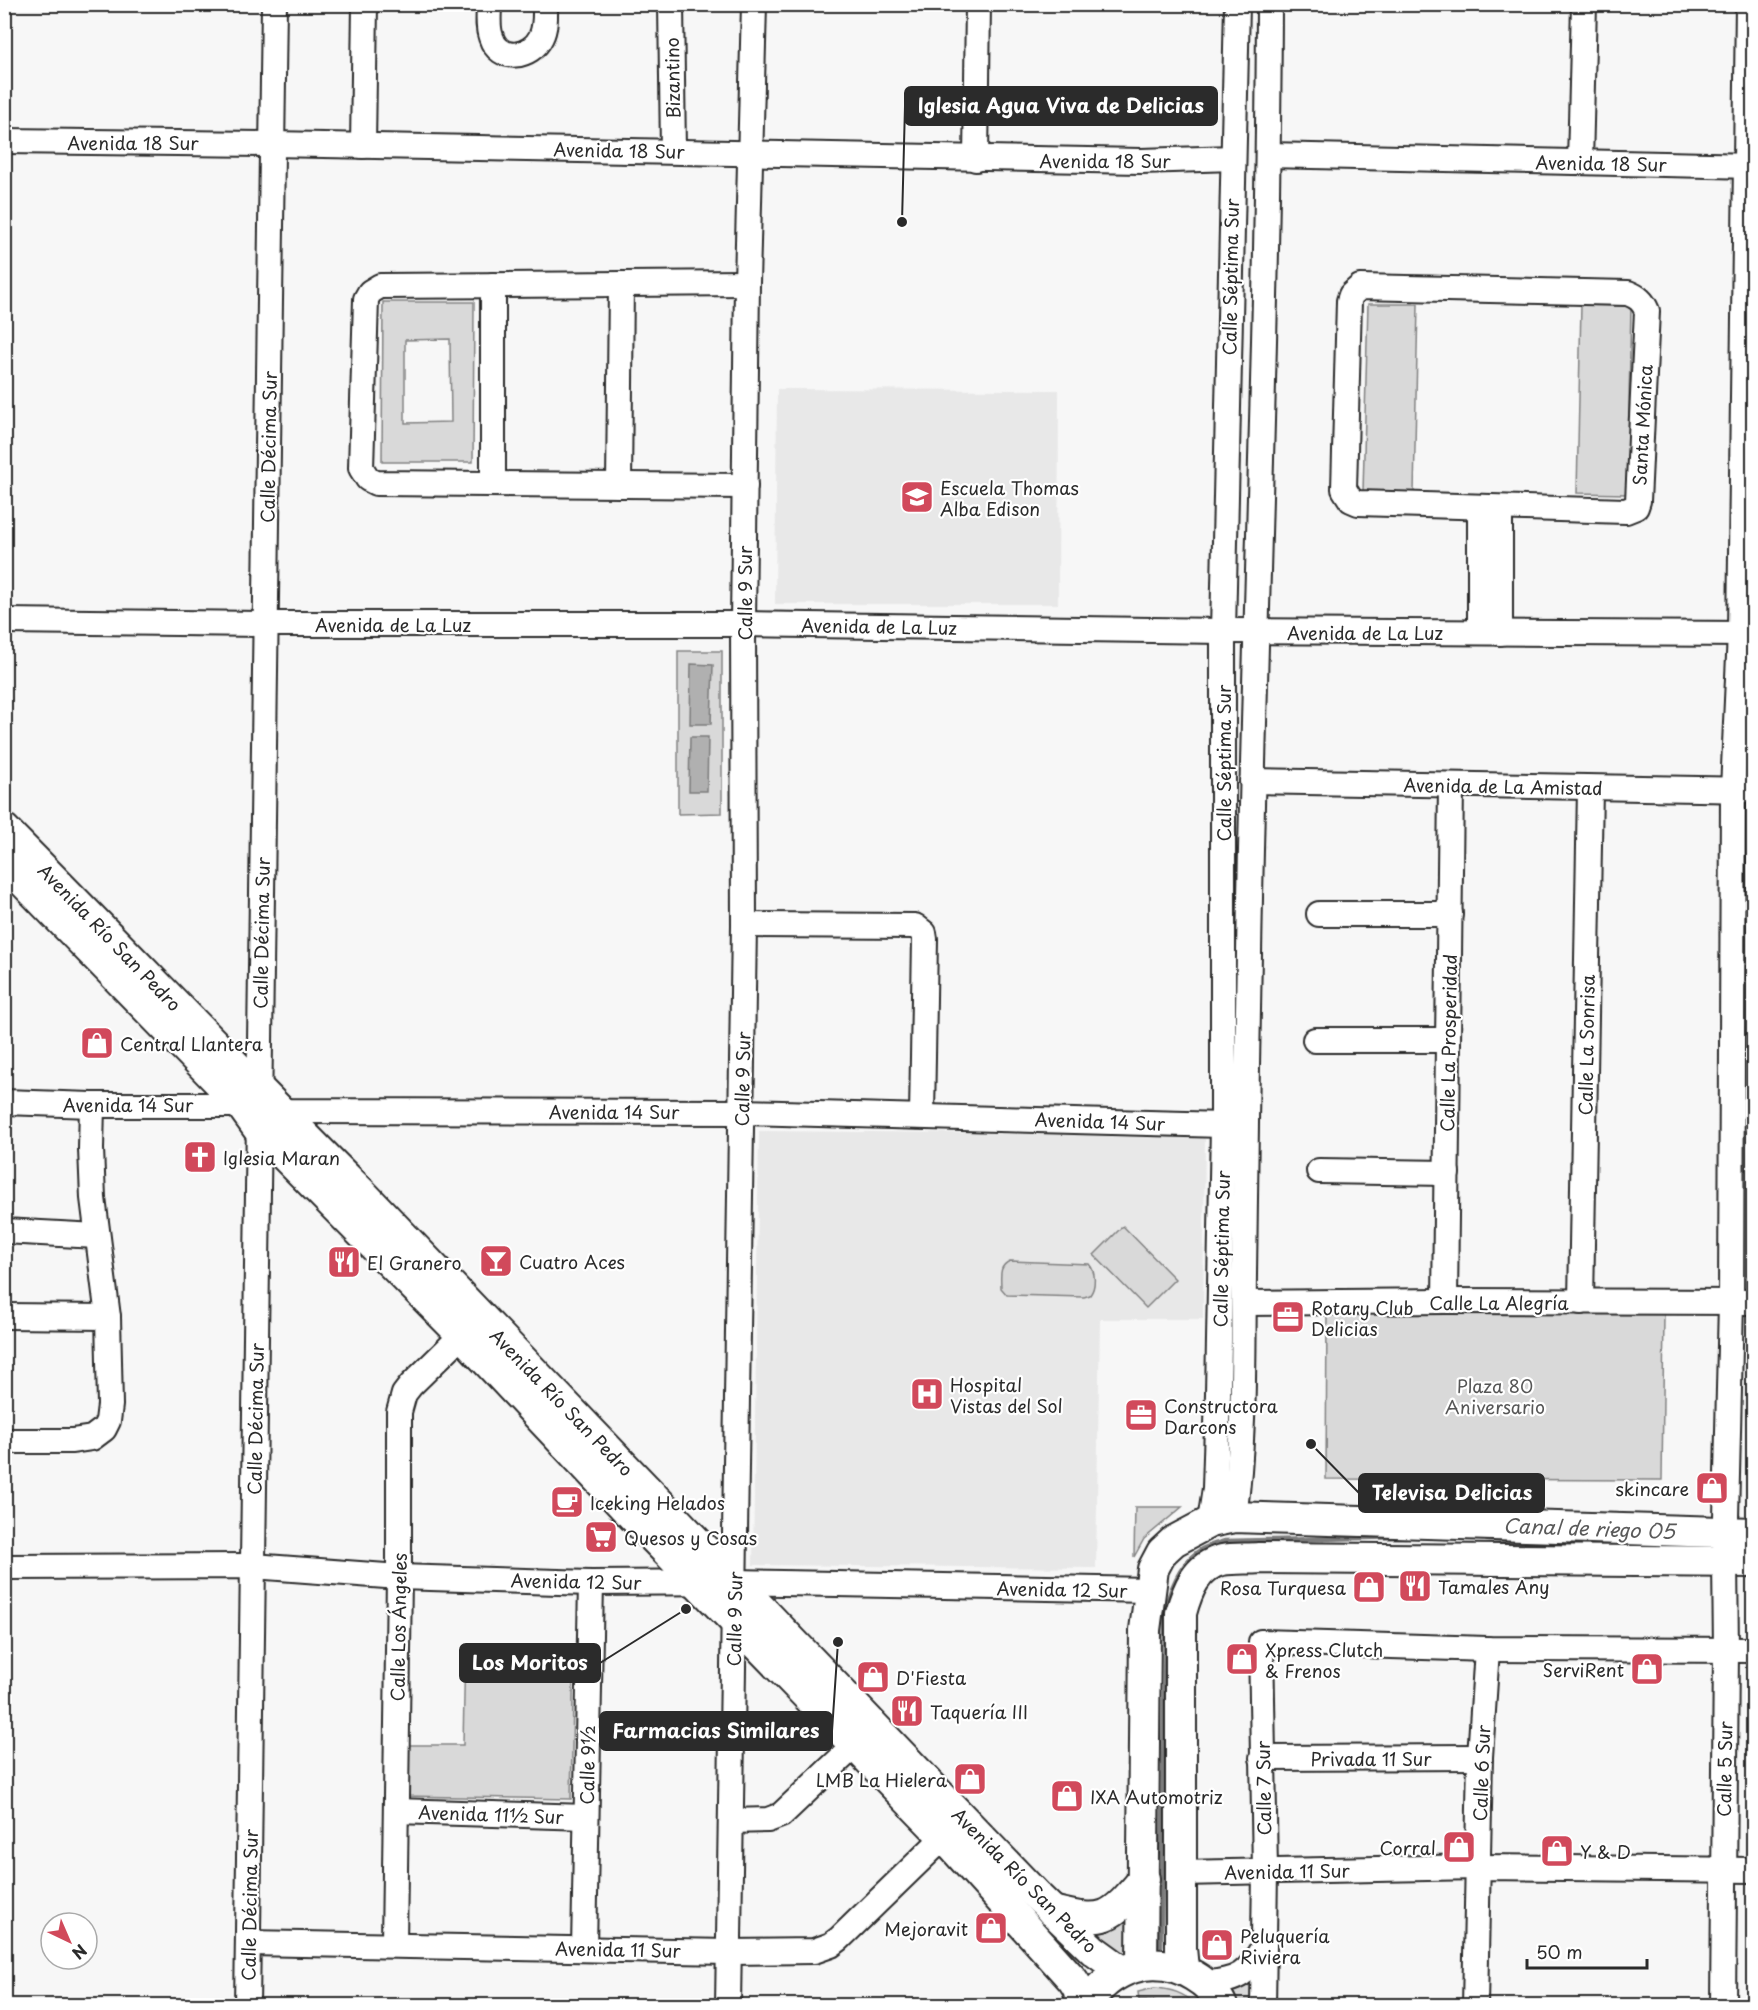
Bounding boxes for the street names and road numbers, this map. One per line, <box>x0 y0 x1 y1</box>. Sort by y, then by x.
street label: Bizantino <box>658 37 686 119</box>
street label: Avenida 18 Sur <box>67 129 199 156</box>
street label: Avenida 18 Sur <box>553 135 686 165</box>
street label: Avenida 18 Sur <box>1039 147 1171 174</box>
street label: Avenida 18 Sur <box>1535 148 1668 178</box>
street label: Calle Séptima Sur <box>1215 198 1245 356</box>
street label: Santa Mónica <box>1625 363 1659 486</box>
street label: Calle Décima Sur <box>253 370 283 523</box>
street label: Calle 9 Sur <box>731 545 758 640</box>
street label: Avenida de La Luz <box>315 611 471 638</box>
street label: Avenida de La Luz <box>801 611 958 641</box>
street label: Avenida de La Luz <box>1287 619 1443 646</box>
street label: Calle Séptima Sur <box>1210 684 1237 841</box>
street label: Avenida de La Amistad <box>1403 771 1603 801</box>
street label: Calle Décima Sur <box>246 856 276 1009</box>
street label: Avenida Río San Pedro <box>32 857 188 1017</box>
street label: Calle La Prosperidad <box>1433 954 1463 1132</box>
street label: Calle La Sonrisa <box>1571 974 1601 1116</box>
street label: Calle 9 Sur <box>728 1031 756 1127</box>
street label: Avenida 14 Sur <box>63 1091 194 1118</box>
street label: Avenida 14 Sur <box>549 1098 680 1125</box>
street label: Avenida 14 Sur <box>1034 1105 1166 1137</box>
street label: Calle Séptima Sur <box>1206 1170 1236 1328</box>
street label: Calle La Alegría <box>1429 1289 1569 1316</box>
street label: Avenida Río San Pedro <box>484 1322 640 1482</box>
street label: Calle Décima Sur <box>240 1342 270 1495</box>
street label: Calle Los Ángeles <box>383 1552 413 1702</box>
street label: Avenida 12 Sur <box>510 1566 642 1596</box>
street label: Calle 9 Sur <box>720 1571 748 1667</box>
street label: Avenida 12 Sur <box>996 1574 1128 1604</box>
street label: Calle 5 Sur <box>1710 1720 1738 1817</box>
street label: Calle 6 Sur <box>1466 1724 1496 1822</box>
street label: Calle 9½ <box>573 1725 601 1805</box>
street label: Calle 7 Sur <box>1249 1740 1277 1836</box>
street label: Privada 11 Sur <box>1310 1745 1432 1772</box>
street label: Avenida 11½ Sur <box>418 1798 565 1830</box>
street label: Avenida Río San Pedro <box>946 1801 1104 1959</box>
street label: Calle Décima Sur <box>234 1828 264 1981</box>
street label: Avenida 11 Sur <box>1224 1856 1351 1886</box>
street label: Avenida 11 Sur <box>555 1934 682 1964</box>

